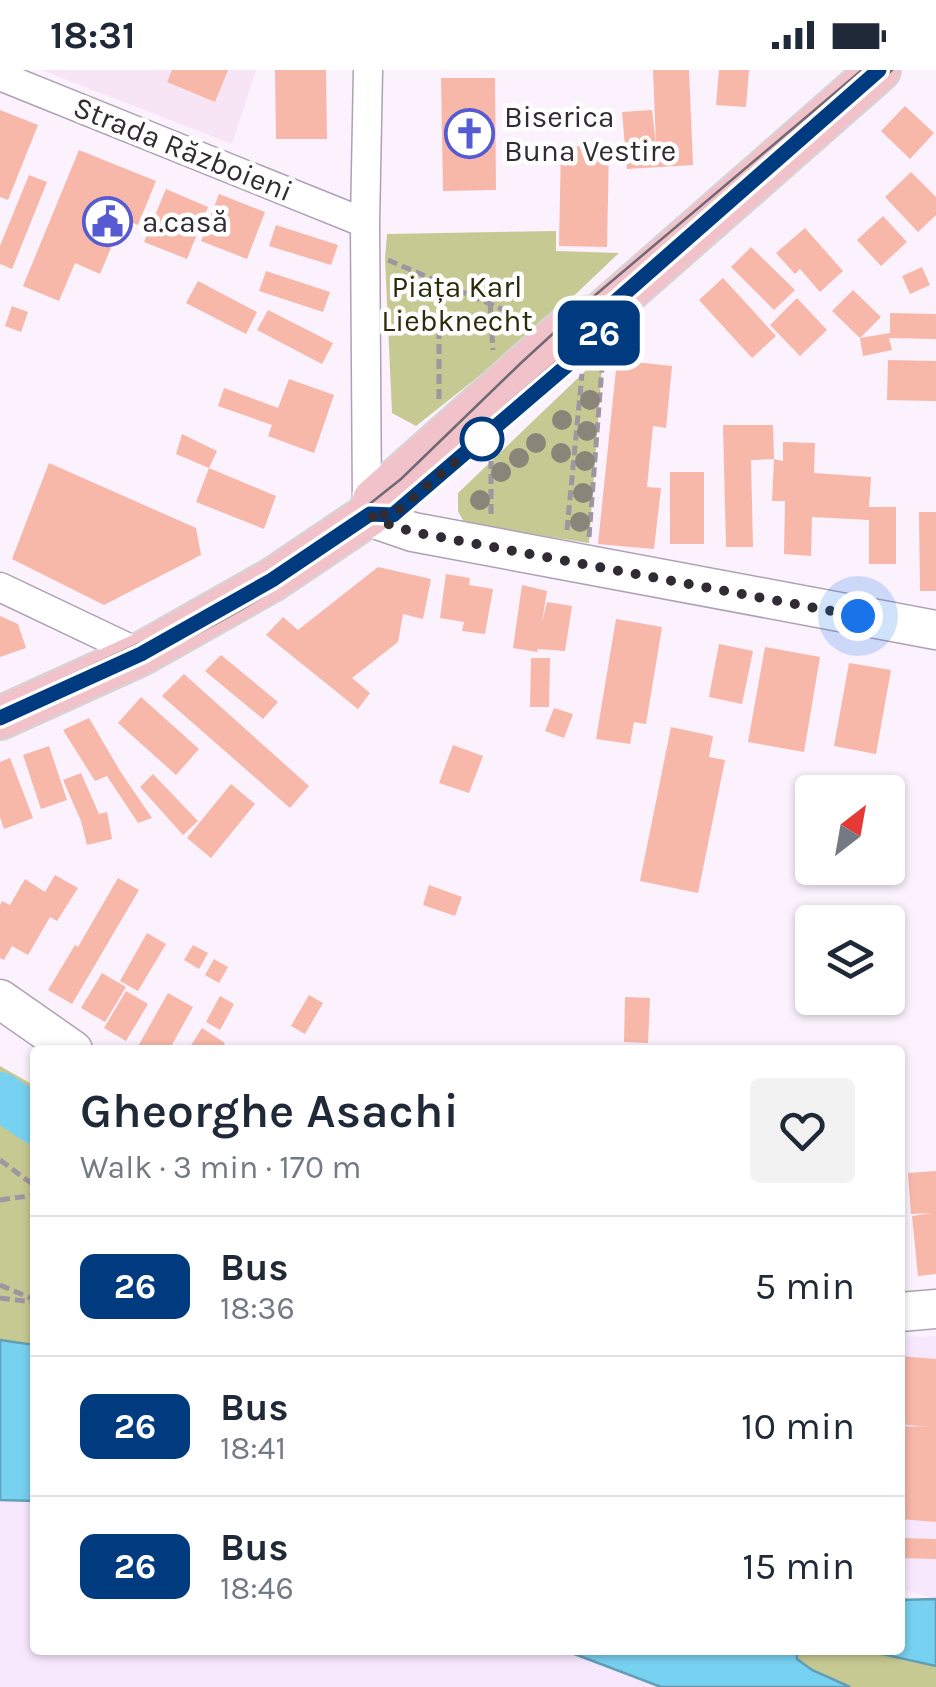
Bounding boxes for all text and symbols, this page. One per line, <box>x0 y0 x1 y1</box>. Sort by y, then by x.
text: 18:31 <box>50 13 136 58</box>
street label: Strada Războieni <box>68 89 298 209</box>
place label: Biserica Buna Vestire <box>504 99 676 169</box>
church icon: Biserica Buna Vestire <box>443 108 495 160</box>
public building icon: a.casă <box>81 196 133 248</box>
place label: a.casă <box>142 204 228 240</box>
park label: Piața Karl Liebknecht <box>381 269 533 339</box>
line badge: 26 <box>554 300 644 366</box>
text: 26 <box>578 313 620 354</box>
unlabelled marker <box>461 418 503 460</box>
your location <box>833 591 883 641</box>
north arrow <box>795 775 905 885</box>
map controls <box>795 775 905 1015</box>
button: layers <box>795 905 905 1015</box>
button: heart <box>750 1078 855 1183</box>
text: Gheorghe Asachi <box>80 1083 459 1139</box>
text: Walk · 3 min · 170 m <box>80 1149 361 1186</box>
text: Bus <box>220 1245 289 1290</box>
text: 5 min <box>755 1264 855 1309</box>
text: 26 <box>114 1266 156 1307</box>
text: 18:36 <box>220 1290 295 1327</box>
text: Bus <box>220 1385 289 1430</box>
text: 10 min <box>741 1404 855 1449</box>
text: 26 <box>114 1406 156 1447</box>
text: 18:41 <box>220 1430 286 1467</box>
text: Bus <box>220 1525 289 1570</box>
text: 15 min <box>742 1544 855 1589</box>
text: 26 <box>114 1546 156 1587</box>
text: 18:46 <box>220 1570 294 1607</box>

